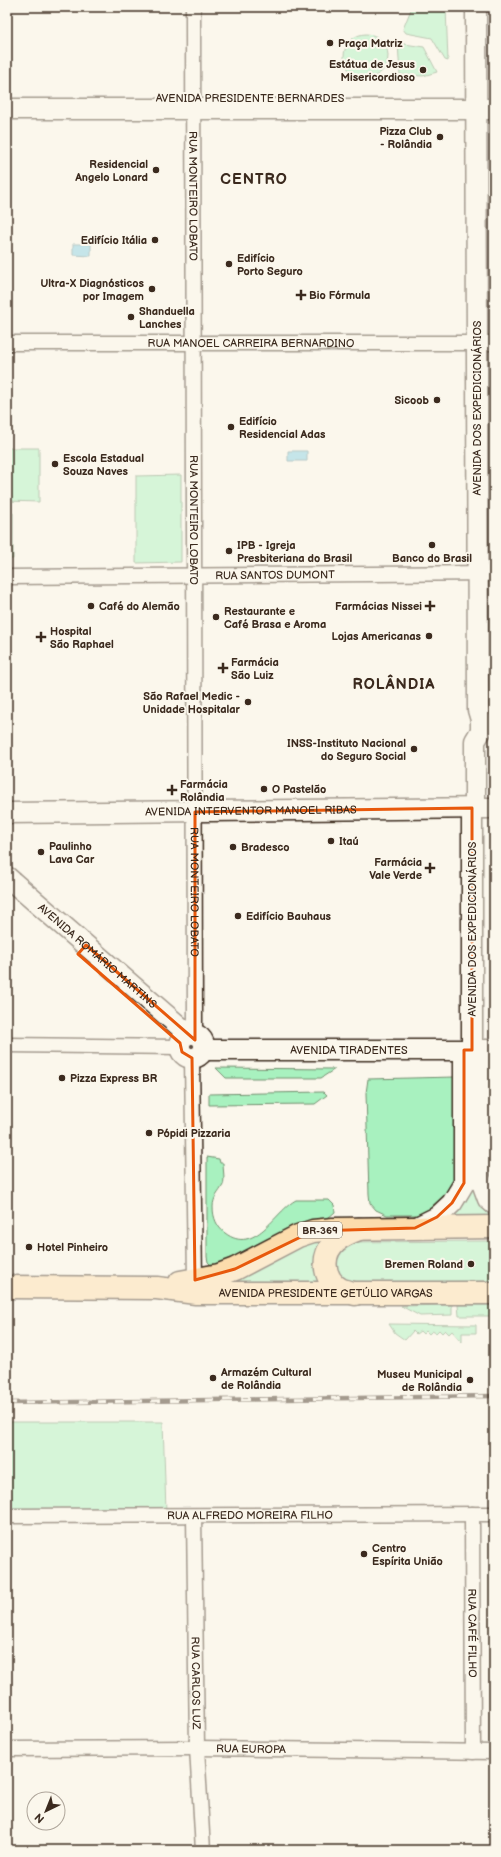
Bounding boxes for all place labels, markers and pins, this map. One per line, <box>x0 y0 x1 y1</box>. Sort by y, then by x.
place label: Praça Matriz <box>338 37 403 50</box>
marker: Praça Matriz <box>325 38 335 48</box>
place label: Estátua de Jesus Misericordioso <box>329 58 416 84</box>
marker: Estátua de Jesus Misericordioso <box>418 65 428 75</box>
place label: Pizza Club - Rolândia <box>379 125 433 151</box>
marker: Pizza Club - Rolândia <box>435 132 445 142</box>
place label: Residencial Angelo Lonard <box>74 158 148 184</box>
marker: Residencial Angelo Lonard <box>151 165 161 175</box>
place label: Edifício Itália <box>81 234 147 247</box>
marker: Edifício Itália <box>150 235 160 245</box>
place label: Edifício Porto Seguro <box>237 252 303 278</box>
marker: Edifício Porto Seguro <box>224 259 234 269</box>
place label: Ultra-X Diagnósticos por Imagem <box>41 277 145 303</box>
marker: Ultra-X Diagnósticos por Imagem <box>147 284 157 294</box>
place label: Bio Fórmula <box>309 289 370 302</box>
marker: Bio Fórmula <box>296 290 306 300</box>
place label: Shanduella Lanches <box>139 305 195 331</box>
marker: Shanduella Lanches <box>126 312 136 322</box>
place label: Sicoob <box>395 394 430 407</box>
marker: Sicoob <box>432 395 442 405</box>
place label: Edifício Residencial Adas <box>239 415 326 441</box>
marker: Edifício Residencial Adas <box>226 422 236 432</box>
place label: Escola Estadual Souza Naves <box>63 452 144 478</box>
marker: Escola Estadual Souza Naves <box>50 459 60 469</box>
place label: IPB - Igreja Presbiteriana do Brasil <box>237 539 353 565</box>
marker: Banco do Brasil <box>427 540 437 550</box>
marker: IPB - Igreja Presbiteriana do Brasil <box>224 546 234 556</box>
place label: Banco do Brasil <box>392 552 472 565</box>
place label: Café do Alemão <box>99 600 180 613</box>
place label: Farmácias Nissei <box>335 600 422 613</box>
marker: Café do Alemão <box>86 601 96 611</box>
marker: Farmácias Nissei <box>425 601 435 611</box>
place label: Restaurante e Café Brasa e Aroma <box>224 605 326 631</box>
marker: Restaurante e Café Brasa e Aroma <box>211 612 221 622</box>
place label: Hospital São Raphael <box>50 625 114 651</box>
place label: Lojas Americanas <box>332 630 422 643</box>
marker: Hospital São Raphael <box>35 631 47 643</box>
marker: Lojas Americanas <box>424 631 434 641</box>
place label: Farmácia São Luiz <box>231 656 279 682</box>
marker: Farmácia São Luiz <box>218 663 228 673</box>
place label: São Rafael Medic - Unidade Hospitalar <box>143 690 241 716</box>
marker: São Rafael Medic - Unidade Hospitalar <box>243 697 253 707</box>
place label: INSS-Instituto Nacional do Seguro Social <box>287 737 406 763</box>
marker: INSS-Instituto Nacional do Seguro Social <box>409 744 419 754</box>
place label: Farmácia Rolândia <box>180 778 228 804</box>
place label: O Pastelão <box>272 783 326 796</box>
marker: O Pastelão <box>259 784 269 794</box>
marker: Farmácia Rolândia <box>167 785 177 795</box>
place label: Itaú <box>339 835 359 848</box>
marker: Itaú <box>326 836 336 846</box>
place label: Paulinho Lava Car <box>49 840 95 866</box>
place label: Bradesco <box>241 841 290 854</box>
marker: Bradesco <box>228 842 238 852</box>
marker: Paulinho Lava Car <box>36 847 46 857</box>
place label: Farmácia Vale Verde <box>369 856 422 882</box>
marker: Farmácia Vale Verde <box>425 863 435 873</box>
place label: Edifício Bauhaus <box>246 910 332 923</box>
marker: Edifício Bauhaus <box>233 911 243 921</box>
place label: Pizza Express BR <box>70 1072 158 1085</box>
marker: Pizza Express BR <box>57 1073 67 1083</box>
place label: Pópidi Pizzaria <box>157 1127 231 1140</box>
marker: Pópidi Pizzaria <box>144 1128 154 1138</box>
place label: Hotel Pinheiro <box>37 1241 108 1254</box>
marker: Hotel Pinheiro <box>24 1242 34 1252</box>
place label: Bremen Roland <box>385 1258 463 1271</box>
marker: Bremen Roland <box>466 1259 476 1269</box>
place label: Armazém Cultural de Rolândia <box>220 1366 312 1392</box>
place label: Museu Municipal de Rolândia <box>377 1368 462 1394</box>
marker: Armazém Cultural de Rolândia <box>208 1373 218 1383</box>
marker: Museu Municipal de Rolândia <box>465 1375 475 1385</box>
place label: Centro Espírita União <box>372 1542 443 1568</box>
marker: Centro Espírita União <box>359 1549 369 1559</box>

